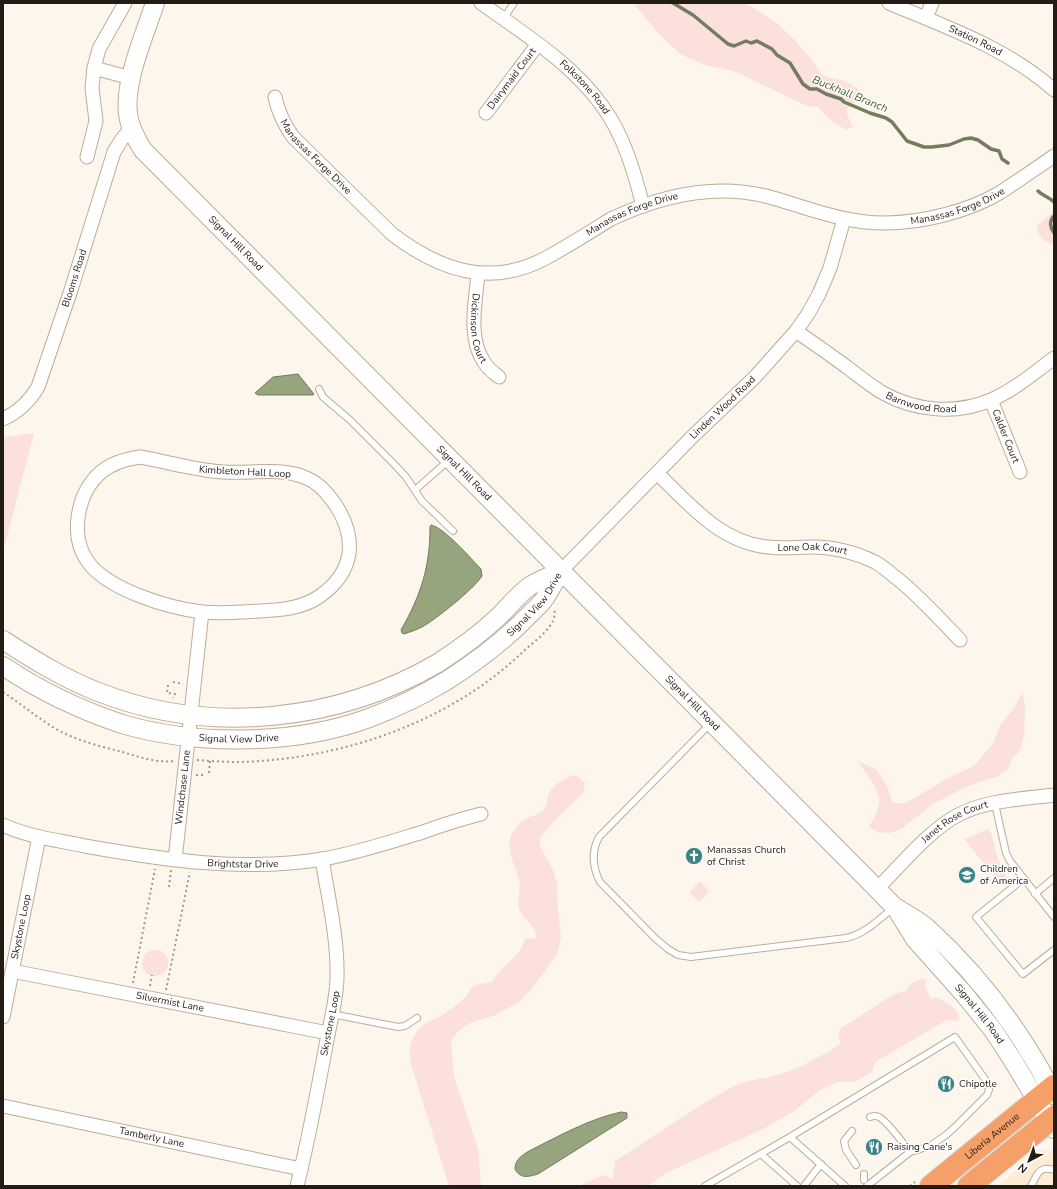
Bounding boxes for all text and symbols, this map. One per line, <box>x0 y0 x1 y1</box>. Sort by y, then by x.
street label: Station Road <box>946 22 1005 59</box>
street label: Dairymaid Court <box>484 45 540 112</box>
street label: Folkstone Road <box>556 57 613 117</box>
water label: Buckhall Branch <box>810 72 890 116</box>
street label: Manassas Forge Drive <box>277 117 355 198</box>
street label: Manassas Forge Drive <box>910 184 1008 228</box>
street label: Manassas Forge Drive <box>583 189 679 240</box>
street label: Signal Hill Road <box>205 213 266 274</box>
street label: Blooms Road <box>59 247 90 309</box>
street label: Dickinson Court <box>467 293 490 367</box>
street label: Linden Wood Road <box>687 373 759 442</box>
street label: Barnwood Road <box>883 389 957 416</box>
street label: Calder Court <box>988 407 1023 466</box>
street label: Signal Hill Road <box>434 443 495 504</box>
street label: Kimbleton Hall Loop <box>199 463 292 481</box>
street label: Lone Oak Court <box>777 540 849 559</box>
street label: Signal View Drive <box>504 570 565 640</box>
street label: Signal Hill Road <box>662 672 723 734</box>
street label: Signal View Drive <box>198 731 279 746</box>
street label: Windchase Lane <box>172 749 194 825</box>
street label: Janet Rose Court <box>918 797 990 847</box>
place label: Manassas Church of Christ <box>707 843 786 869</box>
church icon: Manassas Church of Christ <box>684 846 704 866</box>
street label: Brightstar Drive <box>207 856 279 872</box>
place label: Children of America <box>980 862 1028 888</box>
school or university icon: Children of America <box>957 865 977 885</box>
street label: Skystone Loop <box>8 893 34 960</box>
street label: Signal Hill Road <box>951 981 1007 1047</box>
street label: Silvermist Lane <box>135 989 205 1015</box>
street label: Skystone Loop <box>317 990 343 1057</box>
restaurant icon: Chipotle <box>936 1074 956 1094</box>
place label: Chipotle <box>959 1077 997 1091</box>
street label: Liberia Avenue <box>962 1110 1023 1163</box>
street label: Tamberly Lane <box>118 1124 186 1151</box>
restaurant icon: Raising Cane's <box>864 1137 884 1157</box>
place label: Raising Cane's <box>887 1140 953 1154</box>
north arrow <box>1009 1141 1049 1181</box>
text: N <box>1015 1160 1031 1177</box>

